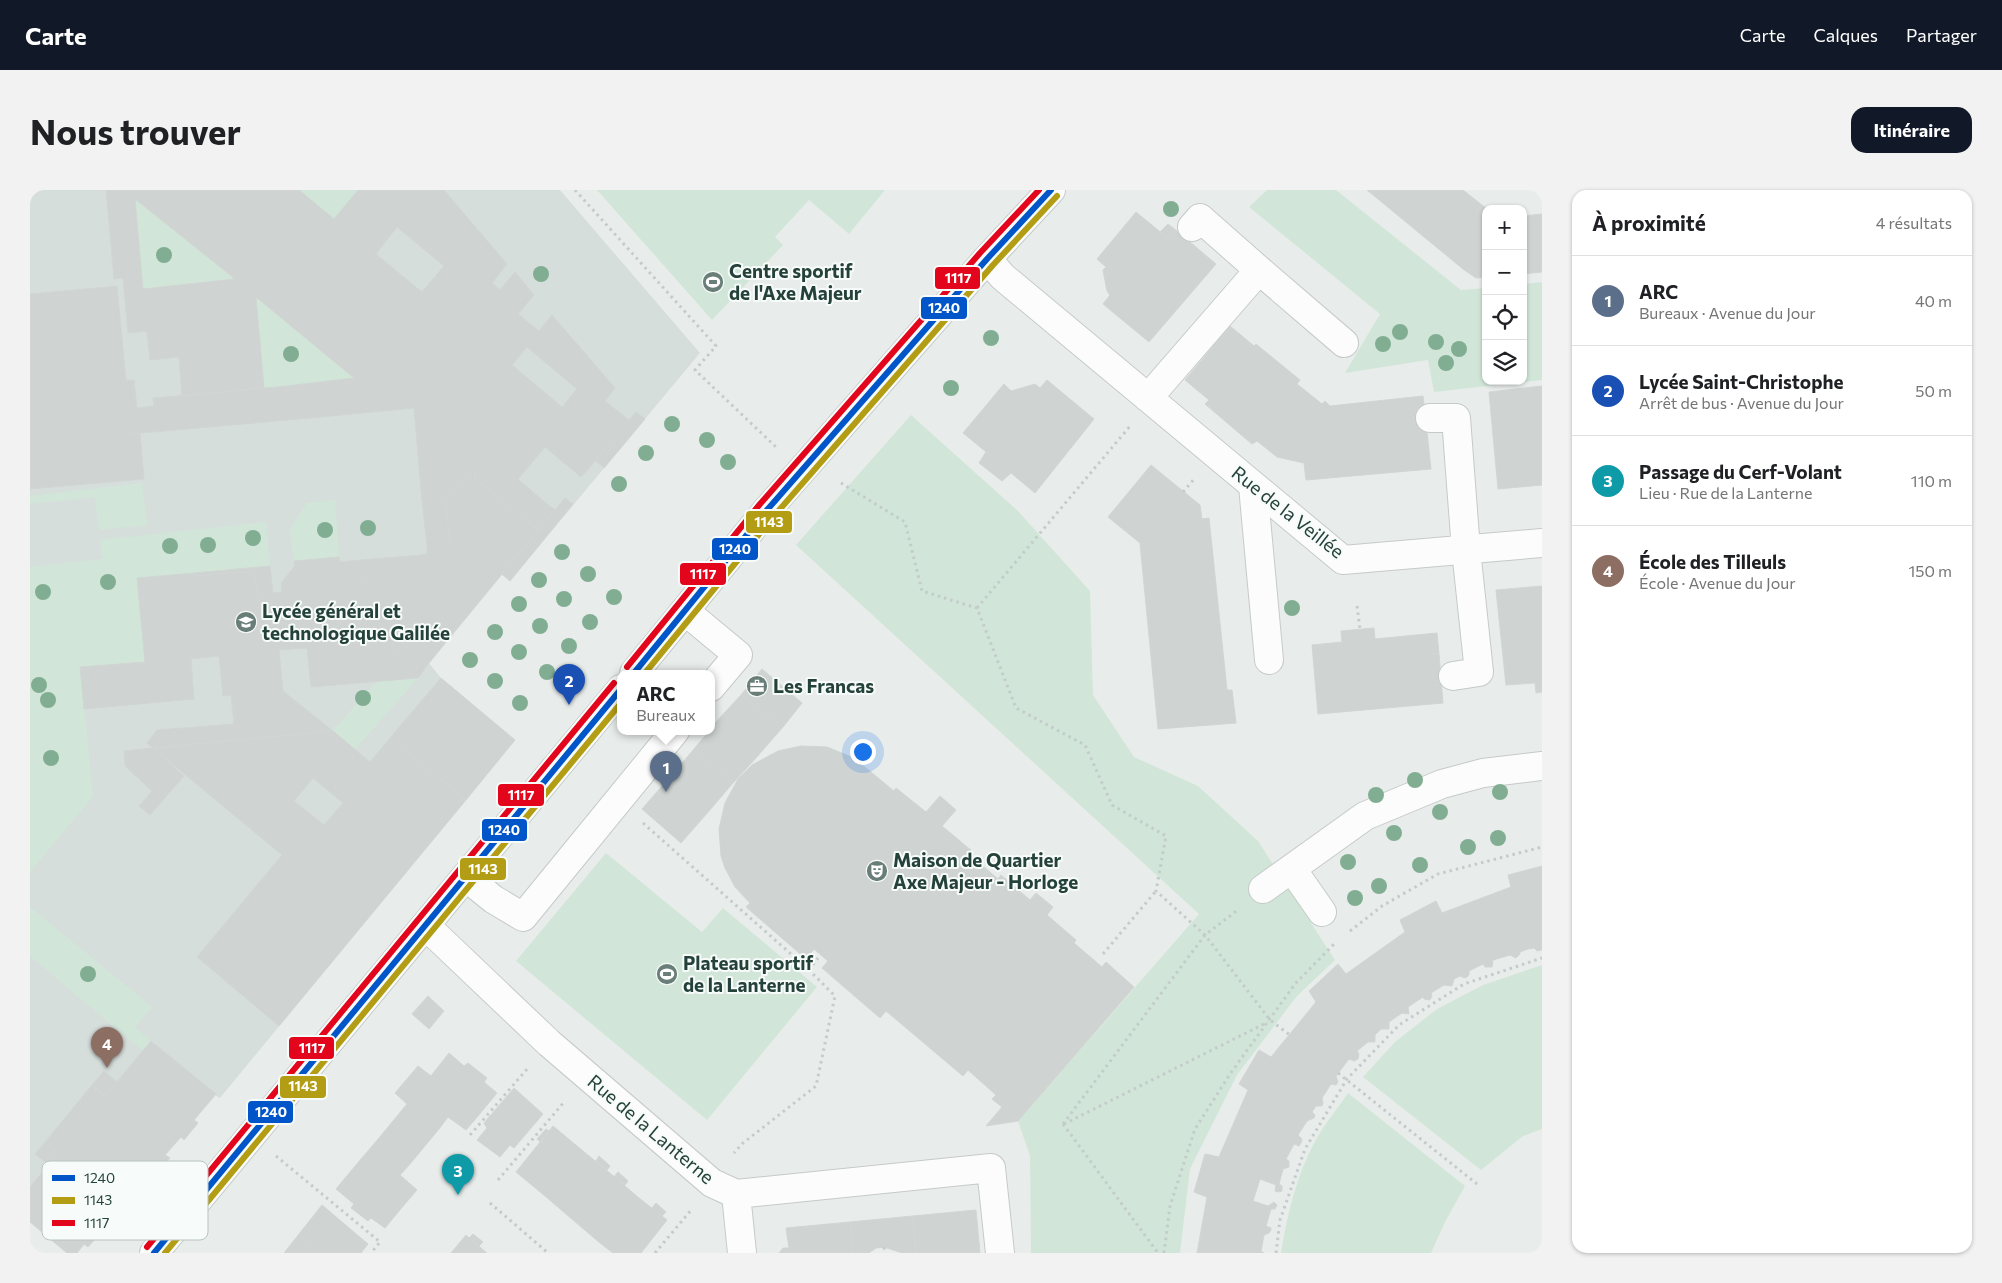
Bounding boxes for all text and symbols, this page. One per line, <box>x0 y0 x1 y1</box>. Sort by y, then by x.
text: Carte <box>25 21 87 50</box>
text: Carte <box>1740 24 1785 46</box>
text: Calques <box>1813 24 1878 46</box>
text: Partager <box>1906 24 1977 46</box>
button: Itinéraire <box>1851 107 1972 153</box>
text: Nous trouver <box>30 109 241 152</box>
map controls <box>1482 205 1527 385</box>
button: + <box>1482 205 1527 250</box>
text: À proximité <box>1592 210 1706 235</box>
text: 4 résultats <box>1876 213 1952 232</box>
button: − <box>1482 250 1527 295</box>
place label: Centre sportif de l'Axe Majeur <box>729 259 862 304</box>
line badge: 1117 <box>934 266 981 290</box>
text: 1117 <box>945 269 972 286</box>
sports icon: Centre sportif de l'Axe Majeur <box>701 270 725 294</box>
text: ARC <box>1639 280 1678 303</box>
text: 1 <box>1604 291 1612 310</box>
text: 40 m <box>1915 291 1952 310</box>
button: locate <box>1482 295 1527 340</box>
line badge: 1240 <box>920 296 968 320</box>
text: 1240 <box>928 299 960 316</box>
text: Bureaux · Avenue du Jour <box>1639 303 1816 322</box>
button: layers <box>1482 340 1527 385</box>
text: Lycée Saint-Christophe <box>1639 370 1843 393</box>
text: 2 <box>1603 381 1613 400</box>
text: 50 m <box>1915 381 1952 400</box>
text: Arrêt de bus · Avenue du Jour <box>1639 393 1844 412</box>
text: Passage du Cerf-Volant <box>1639 460 1842 483</box>
street label: Rue de la Veillée <box>1228 461 1349 563</box>
text: 3 <box>1603 471 1613 490</box>
text: 110 m <box>1911 471 1952 490</box>
text: Lieu · Rue de la Lanterne <box>1639 483 1812 502</box>
line badge: 1143 <box>745 510 793 534</box>
text: 1143 <box>754 513 784 530</box>
line badge: 1240 <box>711 537 759 561</box>
text: 1240 <box>719 540 751 557</box>
text: École des Tilleuls <box>1639 550 1786 573</box>
text: 4 <box>1603 561 1613 580</box>
text: 150 m <box>1909 561 1952 580</box>
line badge: 1117 <box>679 562 727 586</box>
text: 1117 <box>690 565 717 582</box>
text: École · Avenue du Jour <box>1639 573 1796 592</box>
place label: Lycée général et technologique Galilée <box>262 599 450 644</box>
school or university icon: Lycée général et technologique Galilée <box>234 610 258 634</box>
pin: 2 <box>553 664 585 705</box>
popup <box>617 670 715 735</box>
office icon: Les Francas <box>745 674 769 698</box>
place label: Les Francas <box>773 674 874 697</box>
text: ARC <box>636 682 676 705</box>
text: Bureaux <box>636 705 696 724</box>
your location <box>850 739 876 765</box>
pin: 1 <box>650 751 682 792</box>
line badge: 1117 <box>497 783 545 807</box>
text: 1117 <box>508 786 535 803</box>
line badge: 1240 <box>481 818 528 842</box>
text: 1240 <box>488 821 520 838</box>
place label: Maison de Quartier Axe Majeur - Horloge <box>893 848 1078 893</box>
line badge: 1143 <box>459 857 507 881</box>
theatre icon: Maison de Quartier Axe Majeur - Horloge <box>865 859 889 883</box>
text: 1143 <box>468 860 498 877</box>
place label: Plateau sportif de la Lanterne <box>683 951 814 996</box>
sports icon: Plateau sportif de la Lanterne <box>655 962 679 986</box>
pin: 4 <box>91 1027 123 1068</box>
line badge: 1117 <box>288 1036 335 1060</box>
text: 1117 <box>299 1039 326 1056</box>
street label: Rue de la Lanterne <box>583 1069 719 1188</box>
line badge: 1143 <box>279 1075 327 1099</box>
text: 1143 <box>288 1077 318 1094</box>
line badge: 1240 <box>247 1100 294 1124</box>
text: 1240 <box>255 1103 287 1120</box>
pin: 3 <box>442 1154 474 1195</box>
legend <box>42 1161 208 1240</box>
text: 1240 <box>84 1169 115 1186</box>
text: 1143 <box>84 1191 112 1208</box>
text: 1117 <box>84 1214 109 1231</box>

